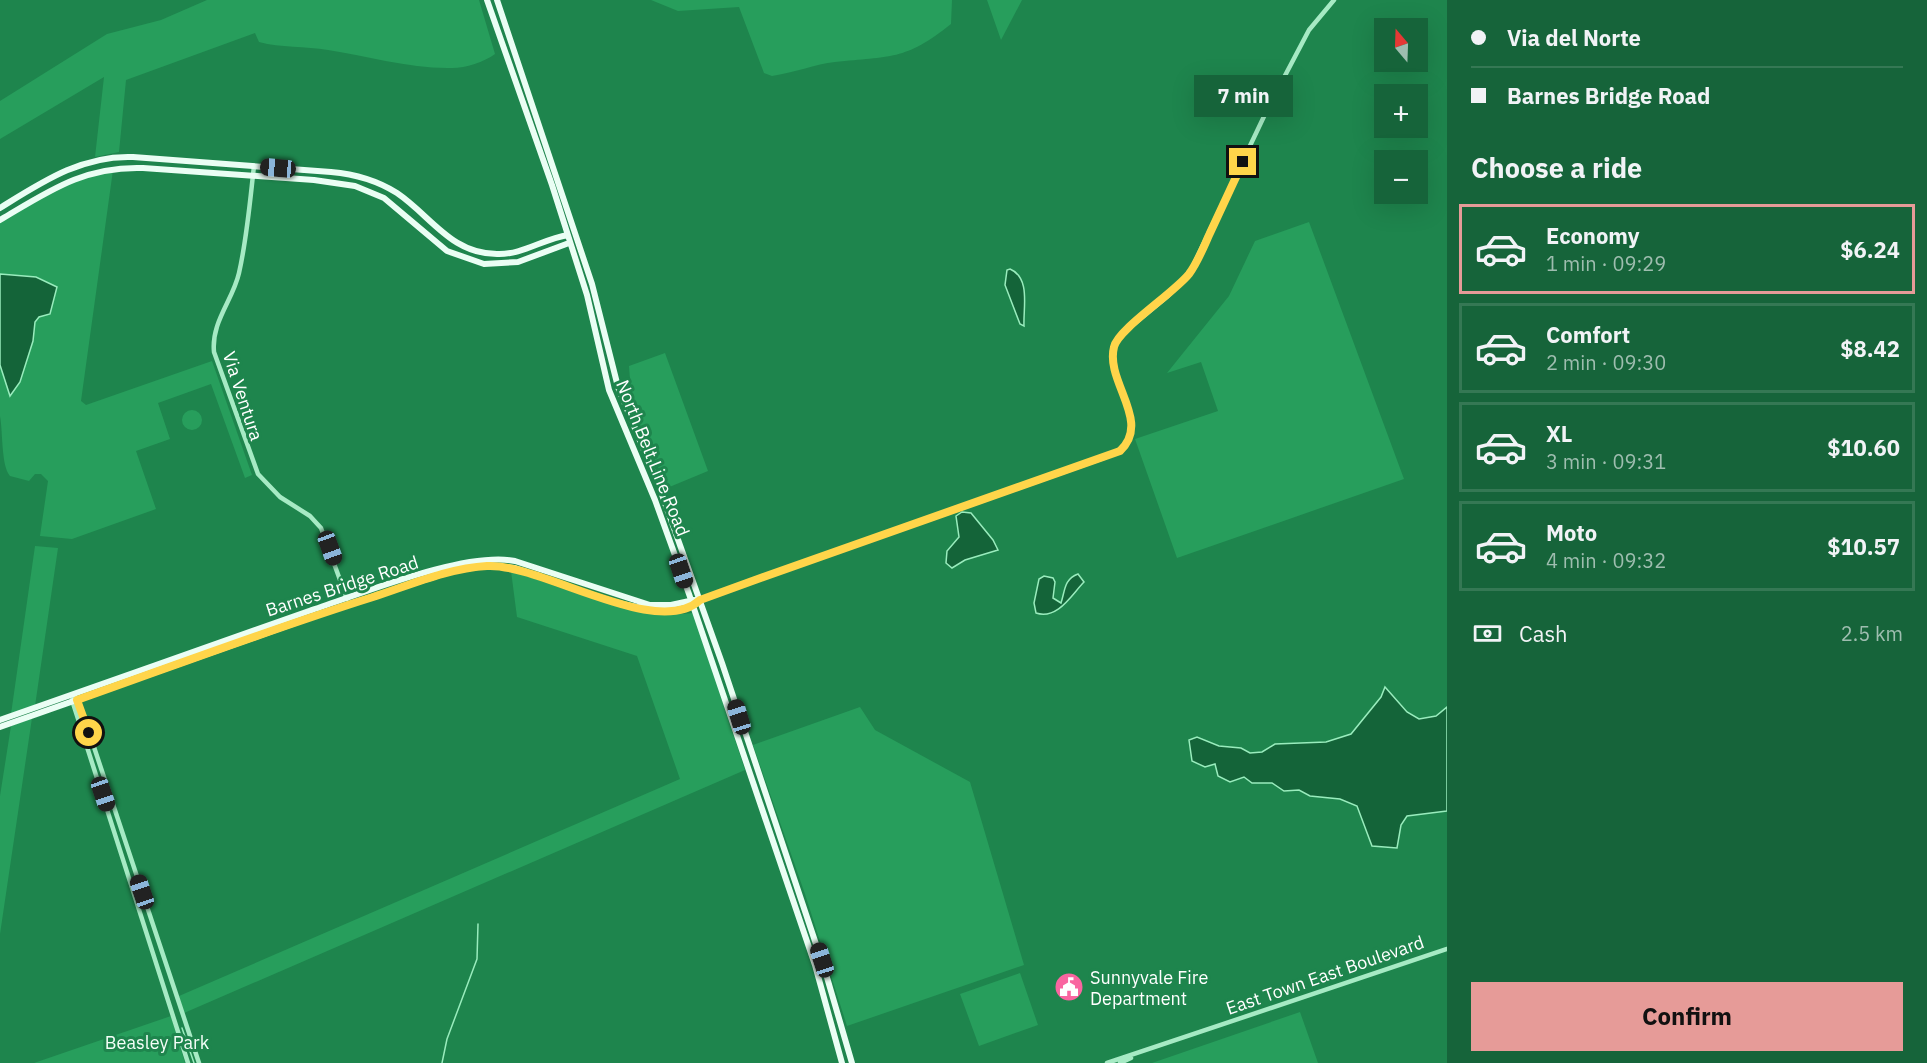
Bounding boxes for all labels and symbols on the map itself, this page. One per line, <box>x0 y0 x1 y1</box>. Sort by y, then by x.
north arrow <box>1374 18 1428 72</box>
callout: 7 min <box>1194 75 1292 117</box>
route end <box>1229 148 1256 175</box>
car <box>259 157 297 179</box>
street label: Via Ventura <box>218 348 268 444</box>
street label: North Belt Line Road <box>611 376 695 540</box>
car <box>315 528 345 568</box>
street label: Barnes Bridge Road <box>263 550 421 622</box>
car <box>667 551 695 591</box>
car <box>725 697 753 737</box>
route start <box>75 719 102 746</box>
car <box>89 774 117 814</box>
car <box>128 872 156 912</box>
street label: East Town East Boulevard <box>1223 930 1427 1020</box>
car <box>808 940 836 980</box>
place label: Sunnyvale Fire Department <box>1090 966 1208 1010</box>
public building icon: Sunnyvale Fire Department <box>1053 971 1085 1003</box>
park label: Beasley Park <box>105 1031 210 1054</box>

